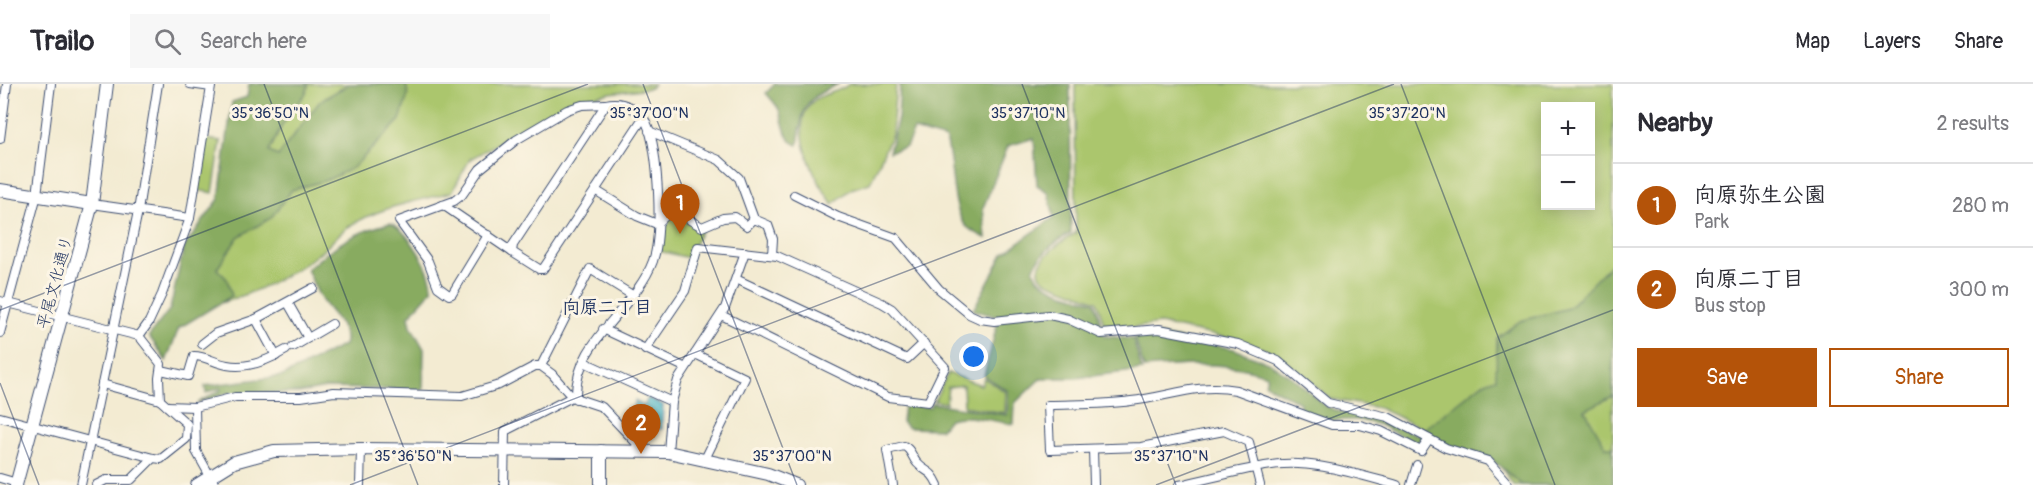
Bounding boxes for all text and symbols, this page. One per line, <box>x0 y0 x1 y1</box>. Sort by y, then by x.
search box <box>130 14 550 68</box>
text: Trailo <box>30 24 94 59</box>
icon: search <box>151 25 184 58</box>
text: Search here <box>199 27 307 55</box>
text: Map <box>1795 28 1830 55</box>
text: Layers <box>1863 28 1921 55</box>
text: Share <box>1954 28 2003 55</box>
map controls <box>1541 102 1595 210</box>
button: + <box>1541 102 1595 156</box>
text: 35°36'50"N <box>231 104 309 123</box>
text: 35°37'00"N <box>609 104 689 123</box>
text: 35°37'10"N <box>991 104 1065 123</box>
text: 35°37'20"N <box>1368 104 1446 123</box>
text: Nearby <box>1637 107 1713 139</box>
text: 2 results <box>1937 111 2009 136</box>
button: − <box>1541 156 1595 210</box>
text: 向原弥生公園 <box>1694 181 1826 209</box>
pin: 1 <box>660 184 700 234</box>
text: 1 <box>1653 193 1660 218</box>
text: 280 m <box>1952 193 2009 218</box>
text: Park <box>1694 209 1729 234</box>
street label: 平尾文化通り <box>33 233 77 331</box>
text: 向原二丁目 <box>1694 265 1804 293</box>
text: 2 <box>1651 277 1662 302</box>
text: 300 m <box>1948 277 2009 302</box>
text: Bus stop <box>1694 293 1766 318</box>
district label: 向原二丁目 <box>562 296 652 319</box>
your location <box>959 342 988 371</box>
button: Save <box>1637 348 1817 407</box>
button: Share <box>1829 348 2009 407</box>
pin: 2 <box>622 404 660 454</box>
text: 35°36'50"N <box>374 447 452 466</box>
text: 35°37'00"N <box>752 447 832 466</box>
text: 35°37'10"N <box>1134 447 1208 466</box>

